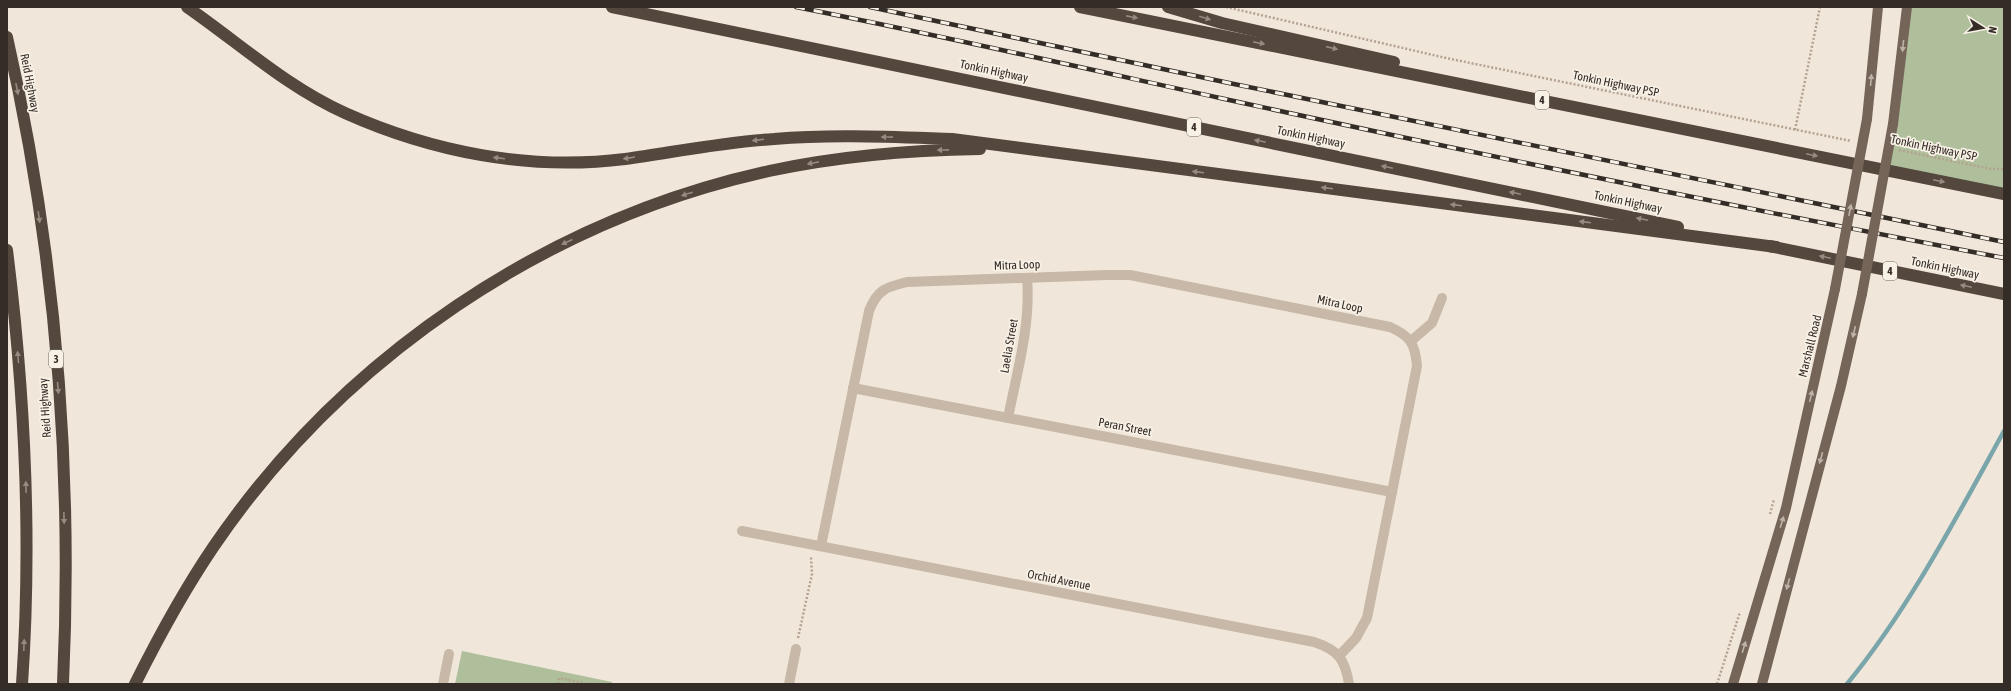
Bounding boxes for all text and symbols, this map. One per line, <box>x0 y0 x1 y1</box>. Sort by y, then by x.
north arrow <box>1963 8 2003 48</box>
one-way arrow <box>1125 15 1138 21</box>
one-way arrow <box>1199 15 1211 21</box>
text: N <box>1986 26 1999 34</box>
one-way arrow <box>1900 40 1906 52</box>
one-way arrow <box>1253 41 1265 47</box>
one-way arrow <box>1325 46 1338 52</box>
street label: Reid Highway <box>17 52 43 114</box>
street label: Tonkin Highway <box>959 57 1029 85</box>
street label: Tonkin Highway PSP <box>1572 68 1661 100</box>
one-way arrow <box>1868 74 1875 86</box>
one-way arrow <box>15 83 21 95</box>
road number: 4 <box>1535 91 1549 109</box>
road number: 4 <box>1187 118 1201 136</box>
street label: Tonkin Highway <box>1276 123 1346 151</box>
street label: Tonkin Highway PSP <box>1890 132 1979 164</box>
one-way arrow <box>881 133 893 140</box>
one-way arrow <box>752 137 764 144</box>
one-way arrow <box>1254 137 1266 143</box>
one-way arrow <box>937 146 949 153</box>
one-way arrow <box>1806 152 1818 158</box>
one-way arrow <box>493 155 505 161</box>
one-way arrow <box>623 155 635 161</box>
one-way arrow <box>807 160 820 166</box>
one-way arrow <box>1381 164 1393 170</box>
one-way arrow <box>1192 168 1204 175</box>
one-way arrow <box>1933 178 1945 184</box>
one-way arrow <box>1321 185 1333 191</box>
street label: Tonkin Highway <box>1593 188 1663 216</box>
one-way arrow <box>1508 190 1521 196</box>
one-way arrow <box>681 191 693 197</box>
one-way arrow <box>1450 202 1462 208</box>
one-way arrow <box>1847 204 1853 216</box>
one-way arrow <box>36 211 42 223</box>
one-way arrow <box>1636 216 1648 222</box>
one-way arrow <box>1579 219 1591 225</box>
one-way arrow <box>561 239 573 245</box>
one-way arrow <box>1819 254 1831 260</box>
street label: Tonkin Highway <box>1910 254 1980 282</box>
street label: Mitra Loop <box>994 257 1041 273</box>
road number: 4 <box>1883 262 1897 280</box>
one-way arrow <box>1960 283 1972 289</box>
street label: Mitra Loop <box>1316 292 1364 316</box>
street label: Marshall Road <box>1796 313 1824 379</box>
street label: Laelia Street <box>997 317 1021 374</box>
one-way arrow <box>1851 326 1857 339</box>
road number: 3 <box>49 350 63 368</box>
one-way arrow <box>15 351 22 363</box>
street label: Reid Highway <box>36 378 54 438</box>
one-way arrow <box>55 382 62 394</box>
one-way arrow <box>1809 389 1815 402</box>
street label: Peran Street <box>1097 415 1153 439</box>
one-way arrow <box>1818 452 1824 464</box>
one-way arrow <box>23 480 29 493</box>
one-way arrow <box>61 512 68 524</box>
one-way arrow <box>1779 516 1785 528</box>
street label: Orchid Avenue <box>1026 567 1092 593</box>
one-way arrow <box>1785 578 1791 590</box>
one-way arrow <box>21 638 27 651</box>
one-way arrow <box>1741 640 1747 652</box>

